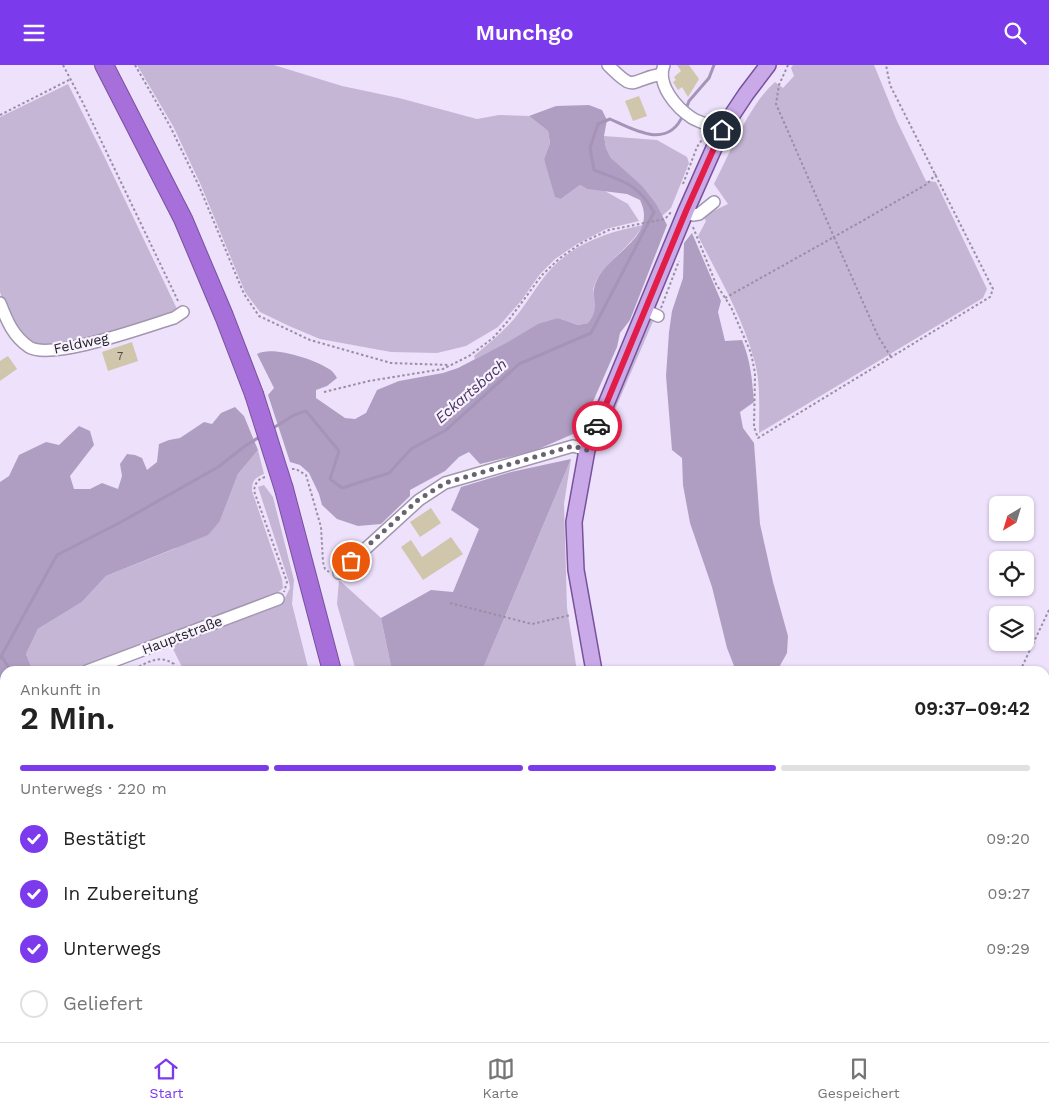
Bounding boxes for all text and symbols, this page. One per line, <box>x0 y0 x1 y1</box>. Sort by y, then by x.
icon: menu <box>20 19 48 47</box>
icon: search <box>1001 19 1029 47</box>
text: Munchgo <box>476 20 573 45</box>
pin <box>701 109 743 151</box>
icon: home <box>708 116 736 144</box>
street label: Feldweg <box>52 329 111 357</box>
house number: 7 <box>117 350 123 363</box>
water label: Eckartsbach <box>432 355 510 427</box>
courier <box>572 401 622 451</box>
icon: car <box>583 412 611 440</box>
north arrow <box>989 496 1034 541</box>
map controls <box>989 496 1034 651</box>
pin <box>330 540 372 582</box>
icon: bag <box>337 547 365 575</box>
button: locate <box>989 551 1034 596</box>
button: layers <box>989 606 1034 651</box>
street label: Hauptstraße <box>140 612 224 658</box>
text: Ankunft in <box>20 680 101 699</box>
text: 09:37–09:42 <box>914 697 1030 720</box>
text: 2 Min. <box>20 699 115 737</box>
text: Unterwegs · 220 m <box>20 779 167 798</box>
icon: check <box>20 825 48 853</box>
text: Bestätigt <box>63 827 146 850</box>
text: 09:20 <box>986 829 1030 848</box>
icon: check <box>20 880 48 908</box>
text: In Zubereitung <box>63 882 198 905</box>
text: 09:27 <box>987 884 1030 903</box>
icon: check <box>20 935 48 963</box>
text: Unterwegs <box>63 937 161 960</box>
text: 09:29 <box>986 939 1030 958</box>
text: Geliefert <box>63 992 143 1015</box>
tab: Start <box>150 1055 183 1101</box>
tab: Karte <box>482 1055 519 1101</box>
tab: Gespeichert <box>818 1055 900 1101</box>

